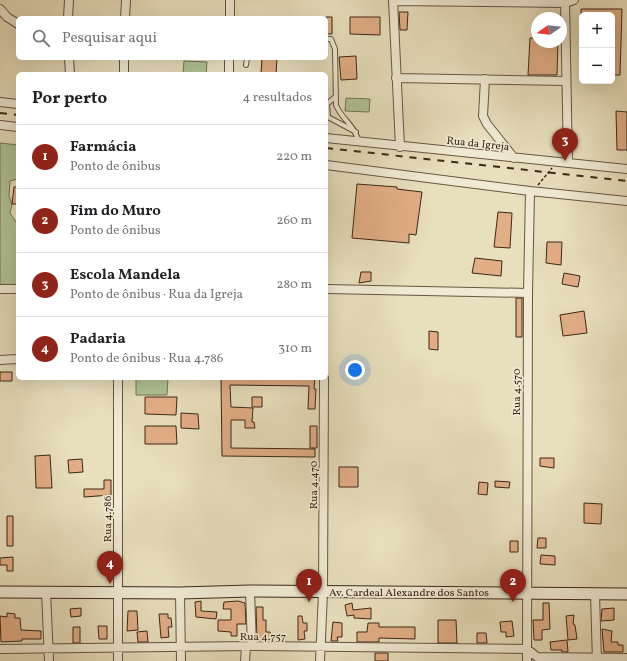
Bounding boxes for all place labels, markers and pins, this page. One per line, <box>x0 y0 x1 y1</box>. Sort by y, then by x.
pin: 3 <box>552 128 578 161</box>
pin: 4 <box>97 551 123 584</box>
pin: 1 <box>296 569 322 602</box>
pin: 2 <box>500 569 526 602</box>

